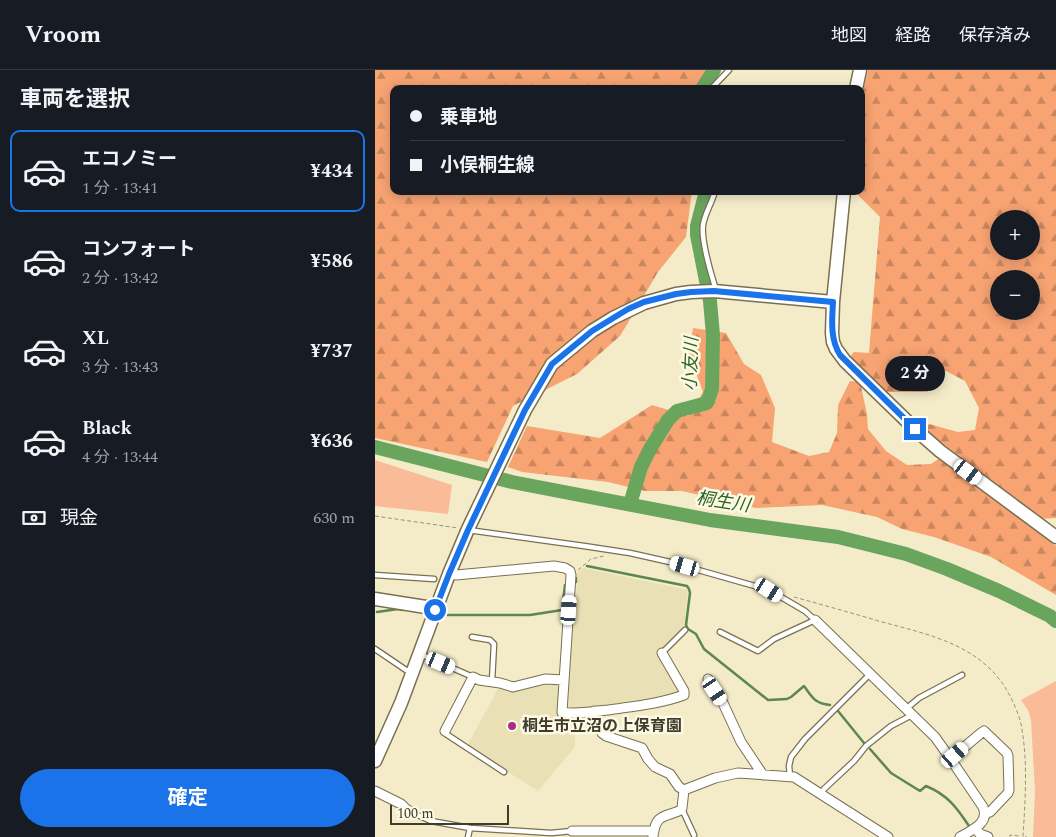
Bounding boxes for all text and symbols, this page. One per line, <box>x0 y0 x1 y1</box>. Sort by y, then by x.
text: Vroom <box>25 17 101 53</box>
text: 地図 <box>831 22 867 49</box>
text: 経路 <box>895 22 931 49</box>
text: 保存済み <box>959 22 1031 49</box>
text: 車両を選択 <box>20 83 130 116</box>
text: 乗車地 <box>440 103 497 132</box>
text: エコノミー <box>82 145 177 174</box>
icon: car <box>22 149 67 194</box>
text: 小俣桐生線 <box>440 151 535 180</box>
text: ¥434 <box>310 157 353 186</box>
text: 1 分 · 13:41 <box>82 176 158 200</box>
map controls <box>990 210 1040 320</box>
button: + <box>990 210 1040 260</box>
text: コンフォート <box>82 235 195 264</box>
icon: car <box>22 239 67 284</box>
text: ¥586 <box>310 247 353 276</box>
text: 2 分 · 13:42 <box>82 266 158 290</box>
button: − <box>990 270 1040 320</box>
text: XL <box>82 324 109 353</box>
icon: car <box>22 329 67 374</box>
water label: 小友川 <box>677 335 706 391</box>
text: ¥737 <box>310 337 353 366</box>
text: 3 分 · 13:43 <box>82 355 158 379</box>
callout: 2 分 <box>885 356 945 392</box>
text: 2 分 <box>901 361 929 385</box>
text: Black <box>82 414 132 443</box>
route end <box>904 418 926 440</box>
icon: car <box>22 419 67 464</box>
text: ¥636 <box>310 427 353 456</box>
text: 4 分 · 13:44 <box>82 445 158 469</box>
car <box>951 457 984 487</box>
water label: 桐生川 <box>694 484 754 520</box>
icon: cash <box>20 504 48 532</box>
text: 現金 <box>60 504 98 533</box>
text: 630 m <box>313 506 355 530</box>
car <box>668 555 701 577</box>
car <box>752 576 785 604</box>
car <box>560 595 577 625</box>
route start <box>424 599 446 621</box>
car <box>424 650 457 676</box>
car <box>700 674 729 708</box>
place label: 桐生市立沼の上保育園 <box>522 714 682 738</box>
marker: 桐生市立沼の上保育園 <box>506 720 518 732</box>
car <box>938 739 971 771</box>
button: 確定 <box>20 769 355 827</box>
scale bar <box>390 802 509 825</box>
text: 100 m <box>397 803 434 824</box>

